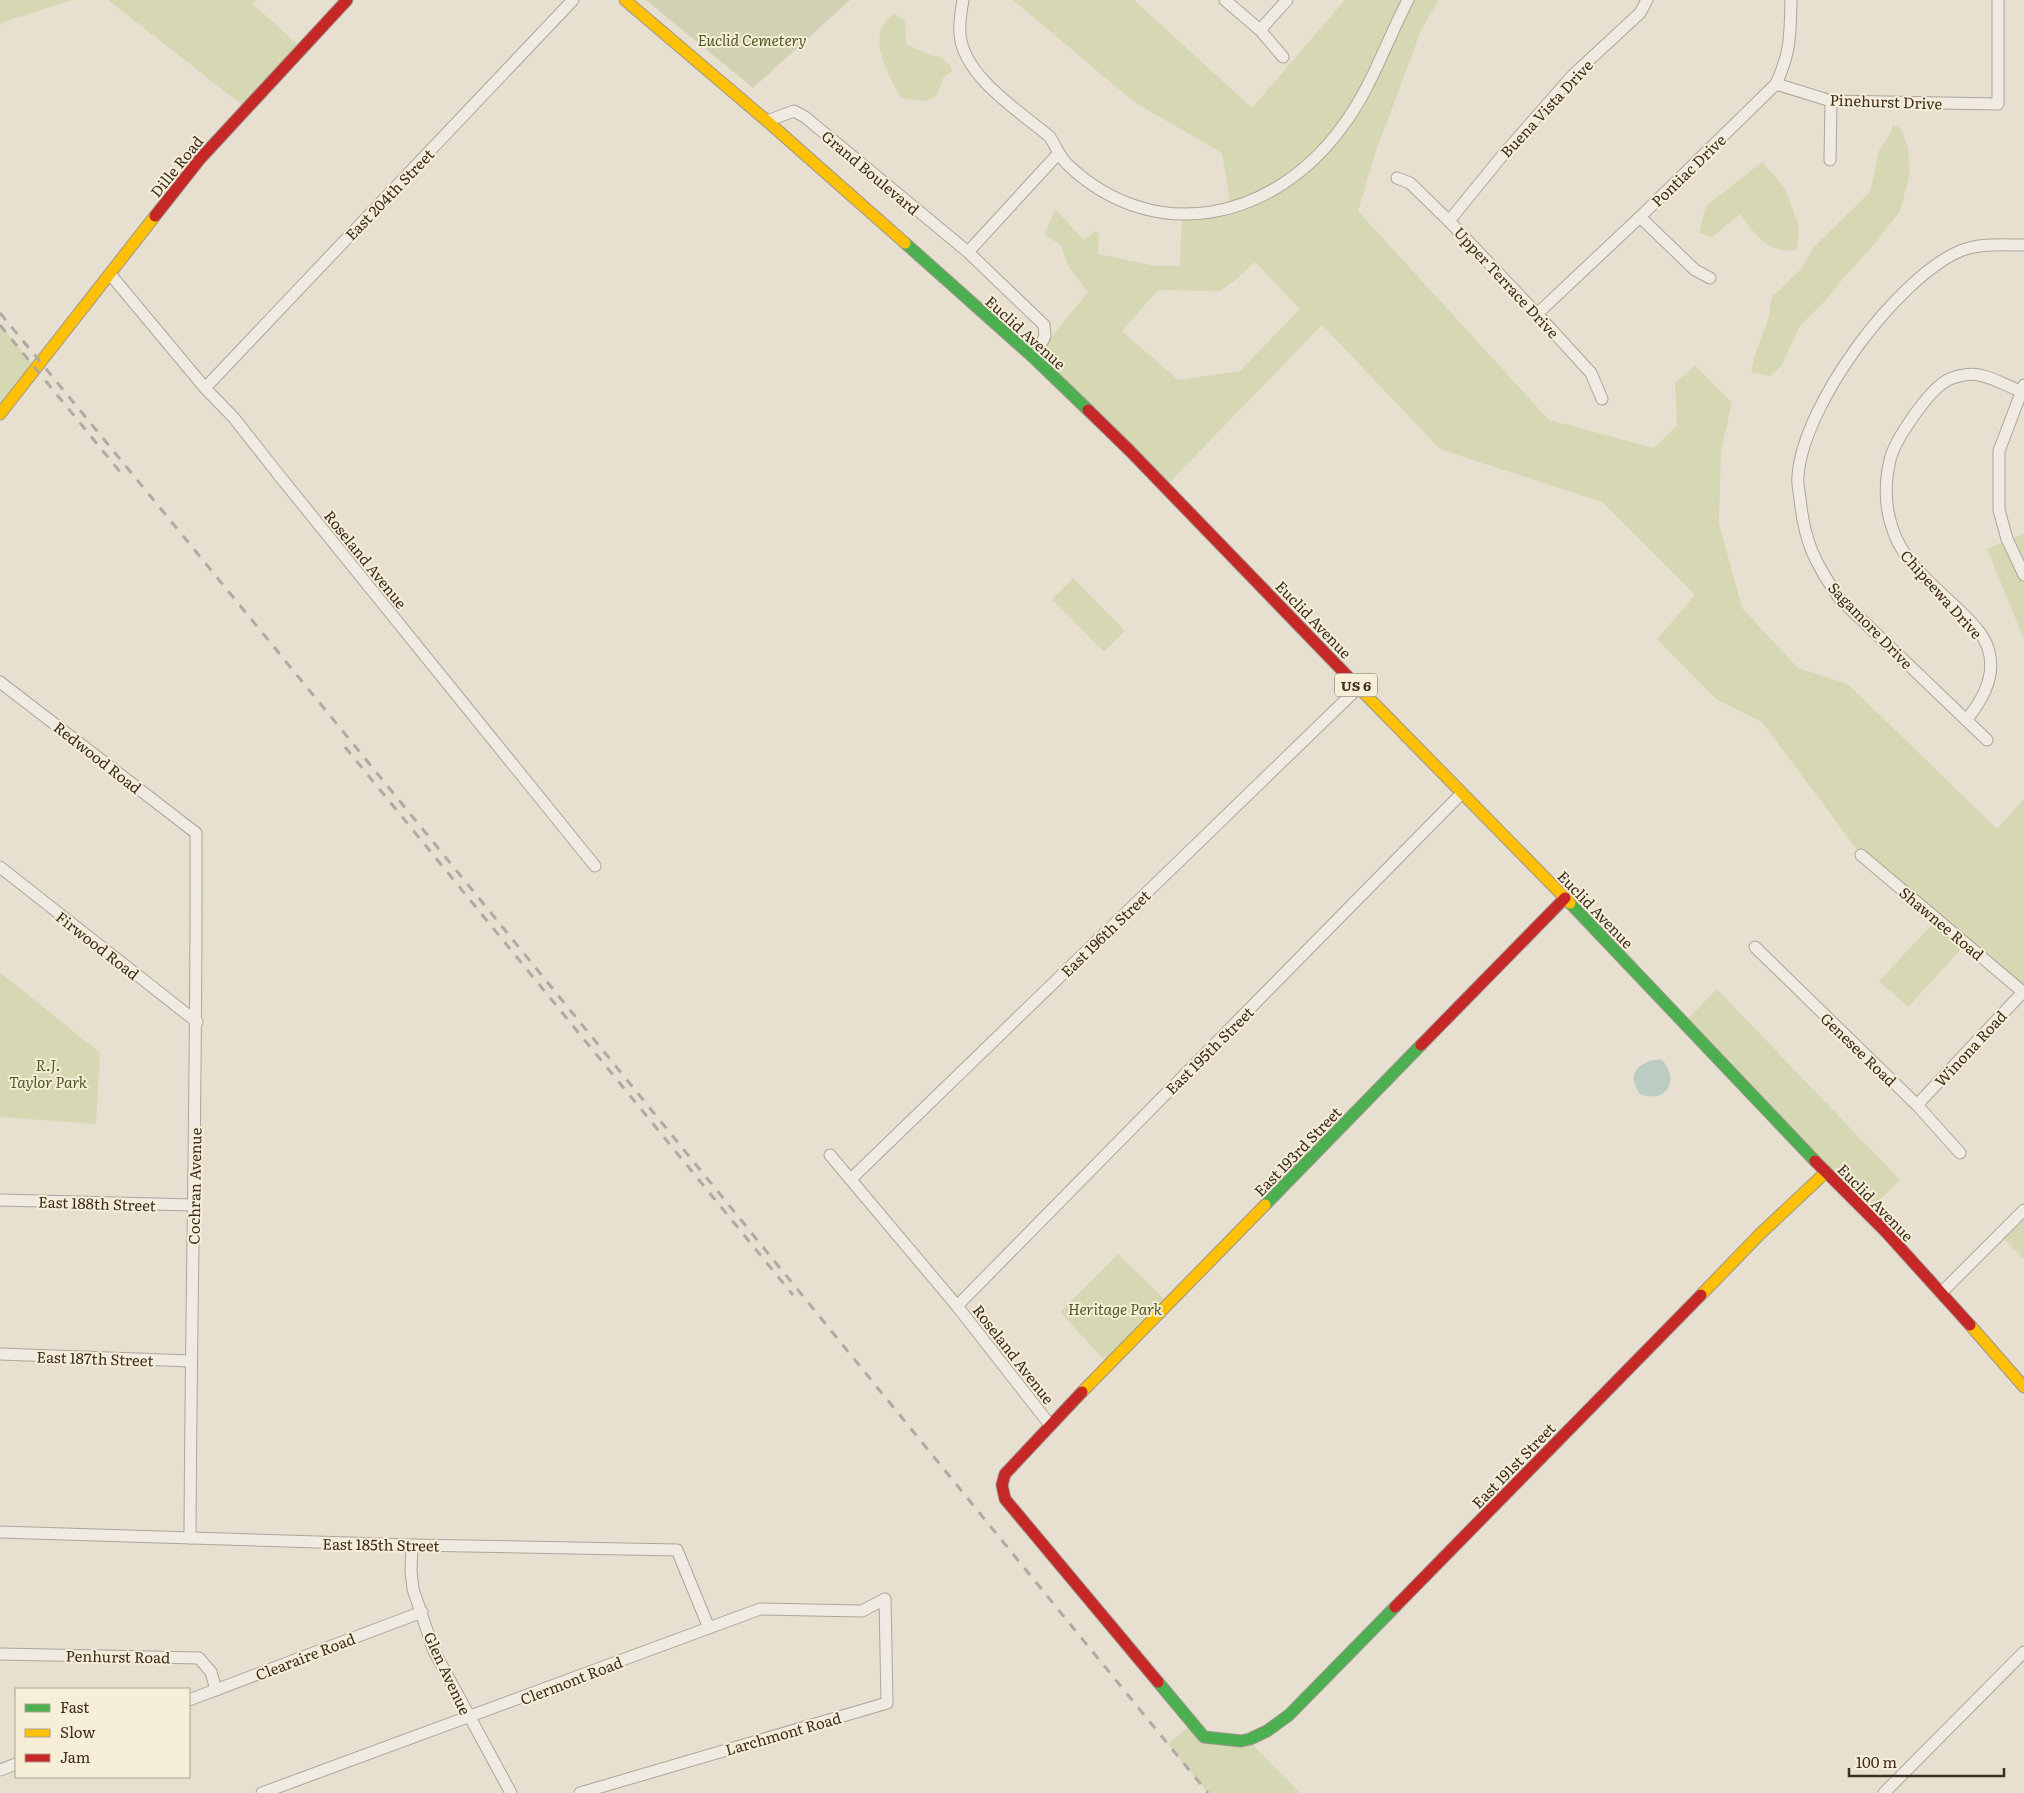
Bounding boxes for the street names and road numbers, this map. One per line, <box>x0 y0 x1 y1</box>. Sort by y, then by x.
street label: Buena Vista Drive <box>1494 54 1598 162</box>
street label: Pinehurst Drive <box>1829 88 1943 114</box>
street label: Grand Boulevard <box>817 124 925 220</box>
street label: Pontiac Drive <box>1645 128 1731 212</box>
street label: Dille Road <box>144 130 208 202</box>
street label: East 204th Street <box>339 143 439 245</box>
street label: Upper Terrace Drive <box>1449 221 1565 343</box>
street label: Euclid Avenue <box>981 290 1071 375</box>
street label: Roseland Avenue <box>319 505 413 613</box>
street label: Chipeewa Drive <box>1896 544 1989 644</box>
street label: Euclid Avenue <box>1271 575 1358 664</box>
street label: Sagamore Drive <box>1823 576 1919 674</box>
road number: US 6 <box>1335 674 1377 696</box>
street label: Redwood Road <box>49 715 147 799</box>
street label: Euclid Avenue <box>1553 865 1640 954</box>
street label: Shawnee Road <box>1895 881 1989 965</box>
street label: East 196th Street <box>1055 884 1155 982</box>
street label: Firwood Road <box>51 905 145 985</box>
street label: East 195th Street <box>1160 1001 1258 1099</box>
street label: Winona Road <box>1929 1005 2011 1091</box>
street label: Genesee Road <box>1816 1007 1902 1091</box>
street label: East 193rd Street <box>1248 1101 1346 1201</box>
street label: Cochran Avenue <box>181 1127 207 1245</box>
street label: Euclid Avenue <box>1833 1158 1920 1247</box>
street label: East 188th Street <box>38 1189 156 1217</box>
street label: Roseland Avenue <box>968 1299 1060 1409</box>
street label: East 187th Street <box>36 1344 154 1372</box>
street label: East 191st Street <box>1466 1417 1560 1513</box>
street label: East 185th Street <box>322 1531 440 1557</box>
street label: Clearaire Road <box>252 1626 358 1686</box>
street label: Glen Avenue <box>419 1628 477 1719</box>
street label: Penhurst Road <box>65 1644 171 1668</box>
street label: Clermont Road <box>516 1650 626 1710</box>
street label: Larchmont Road <box>722 1705 844 1761</box>

